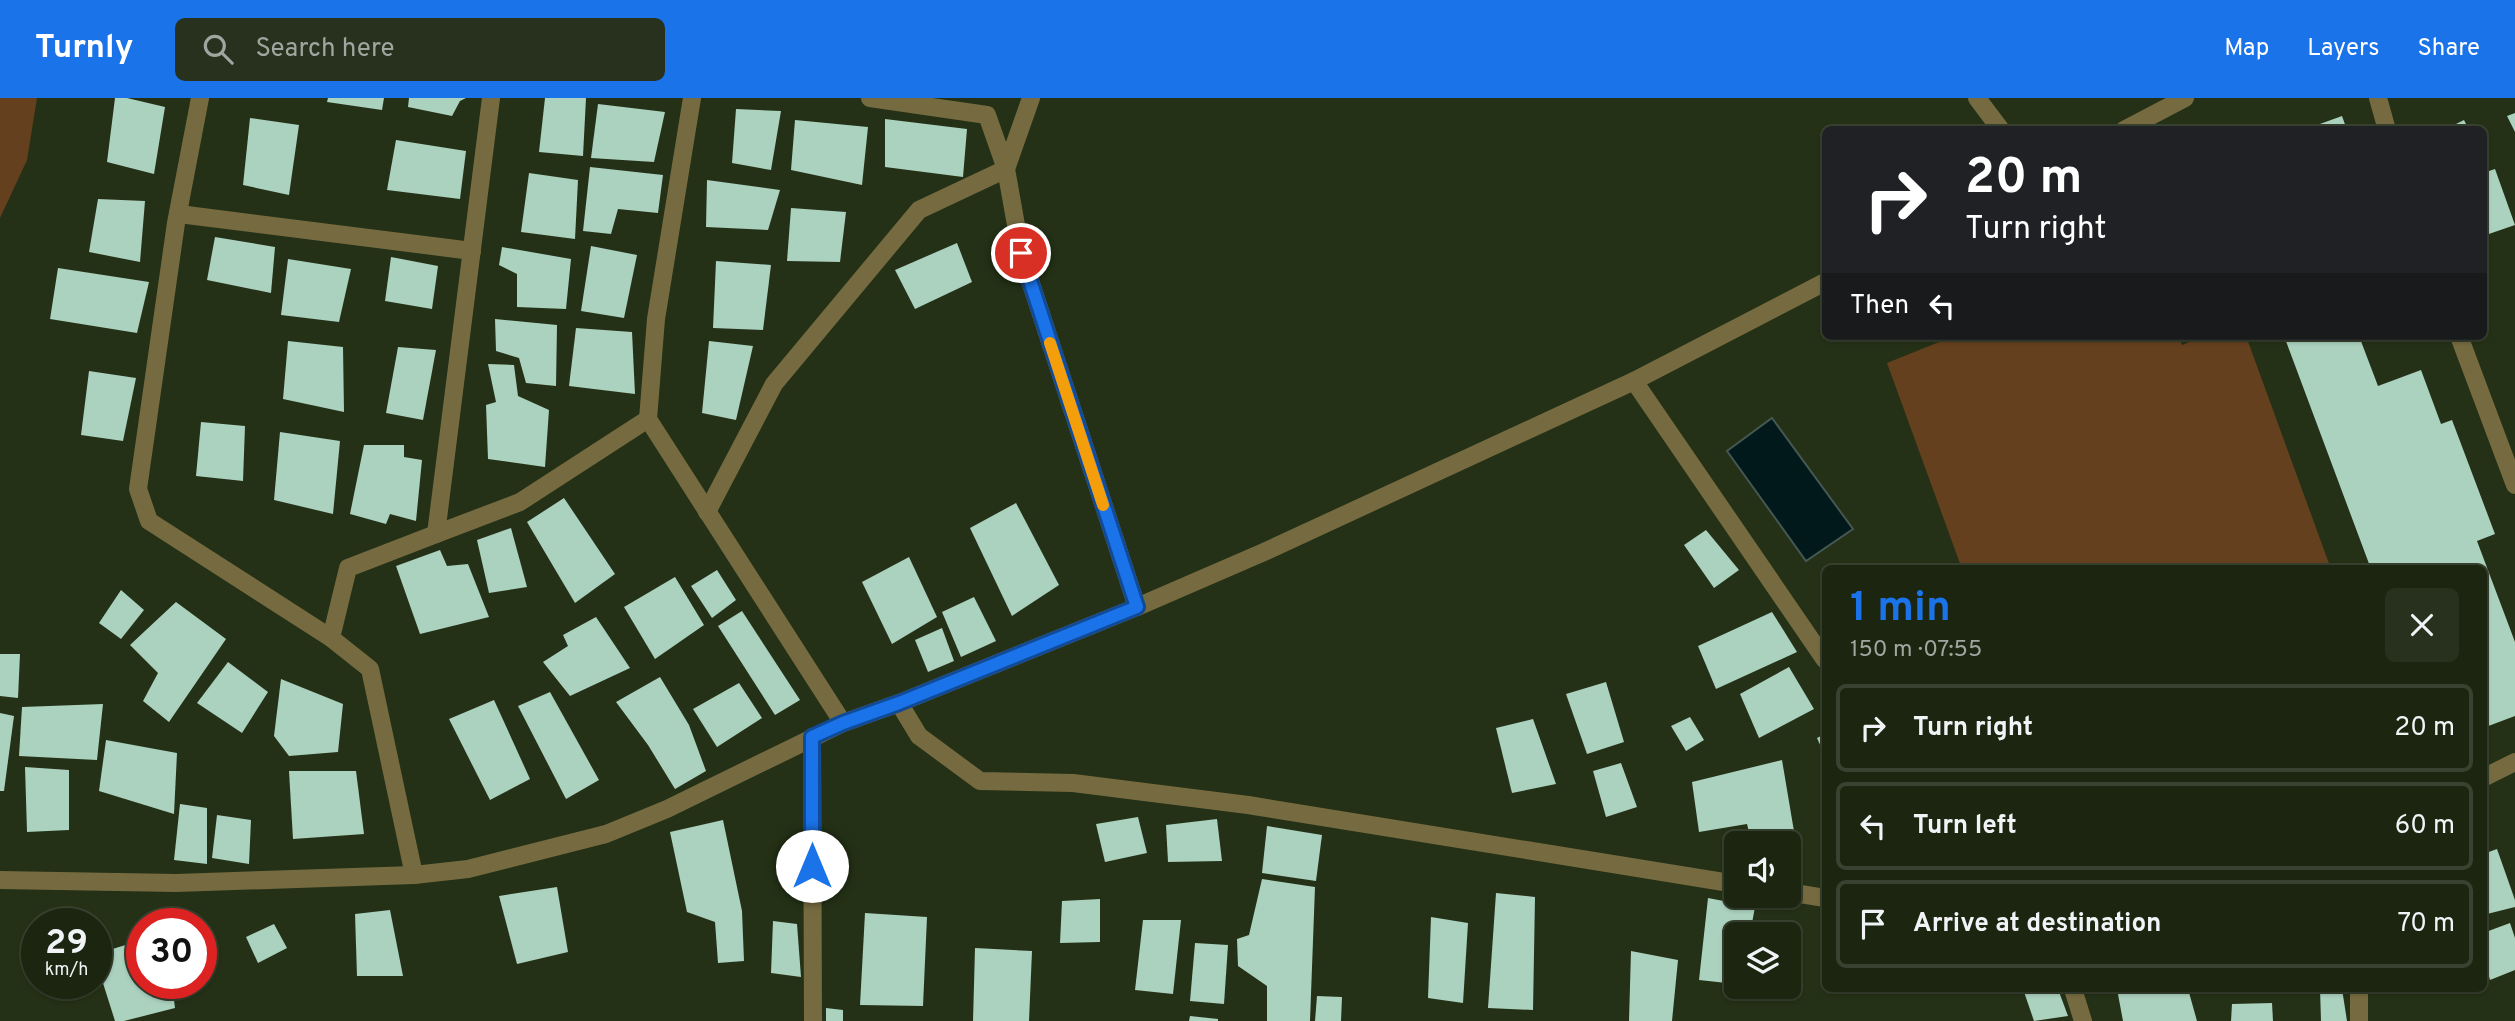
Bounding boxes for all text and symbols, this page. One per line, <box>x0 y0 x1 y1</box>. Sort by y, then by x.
search box <box>175 18 665 81</box>
text: Turnly <box>35 28 133 70</box>
icon: search <box>199 30 237 68</box>
text: Search here <box>255 33 394 66</box>
text: Map <box>2224 34 2269 64</box>
text: Layers <box>2307 34 2379 64</box>
text: Share <box>2417 34 2480 64</box>
text: 20 m <box>1965 149 2082 211</box>
icon: right <box>1850 154 1941 245</box>
text: Turn right <box>1965 210 2107 250</box>
pin <box>991 223 1051 283</box>
icon: arrive <box>1002 234 1040 272</box>
icon: left <box>1923 287 1961 325</box>
text: Then <box>1850 290 1909 323</box>
text: 1 min <box>1850 583 1951 636</box>
button: close <box>2385 588 2459 662</box>
text: 150 m · 07:55 <box>1850 636 1982 665</box>
icon: right <box>1854 709 1892 747</box>
text: Turn right <box>1913 712 2033 745</box>
text: 20 m <box>2394 712 2455 745</box>
icon: left <box>1854 807 1892 845</box>
text: Turn left <box>1913 810 2017 843</box>
text: 60 m <box>2395 810 2455 843</box>
position arrow <box>775 829 849 903</box>
map controls <box>1724 831 1801 999</box>
button: sound <box>1724 831 1801 908</box>
icon: arrive <box>1854 905 1892 943</box>
speed limit sign: 30 <box>126 908 217 999</box>
text: Arrive at destination <box>1913 908 2161 941</box>
text: 70 m <box>2397 908 2455 941</box>
text: 29 <box>45 922 88 966</box>
button: layers <box>1724 922 1801 999</box>
text: km/h <box>45 959 88 982</box>

